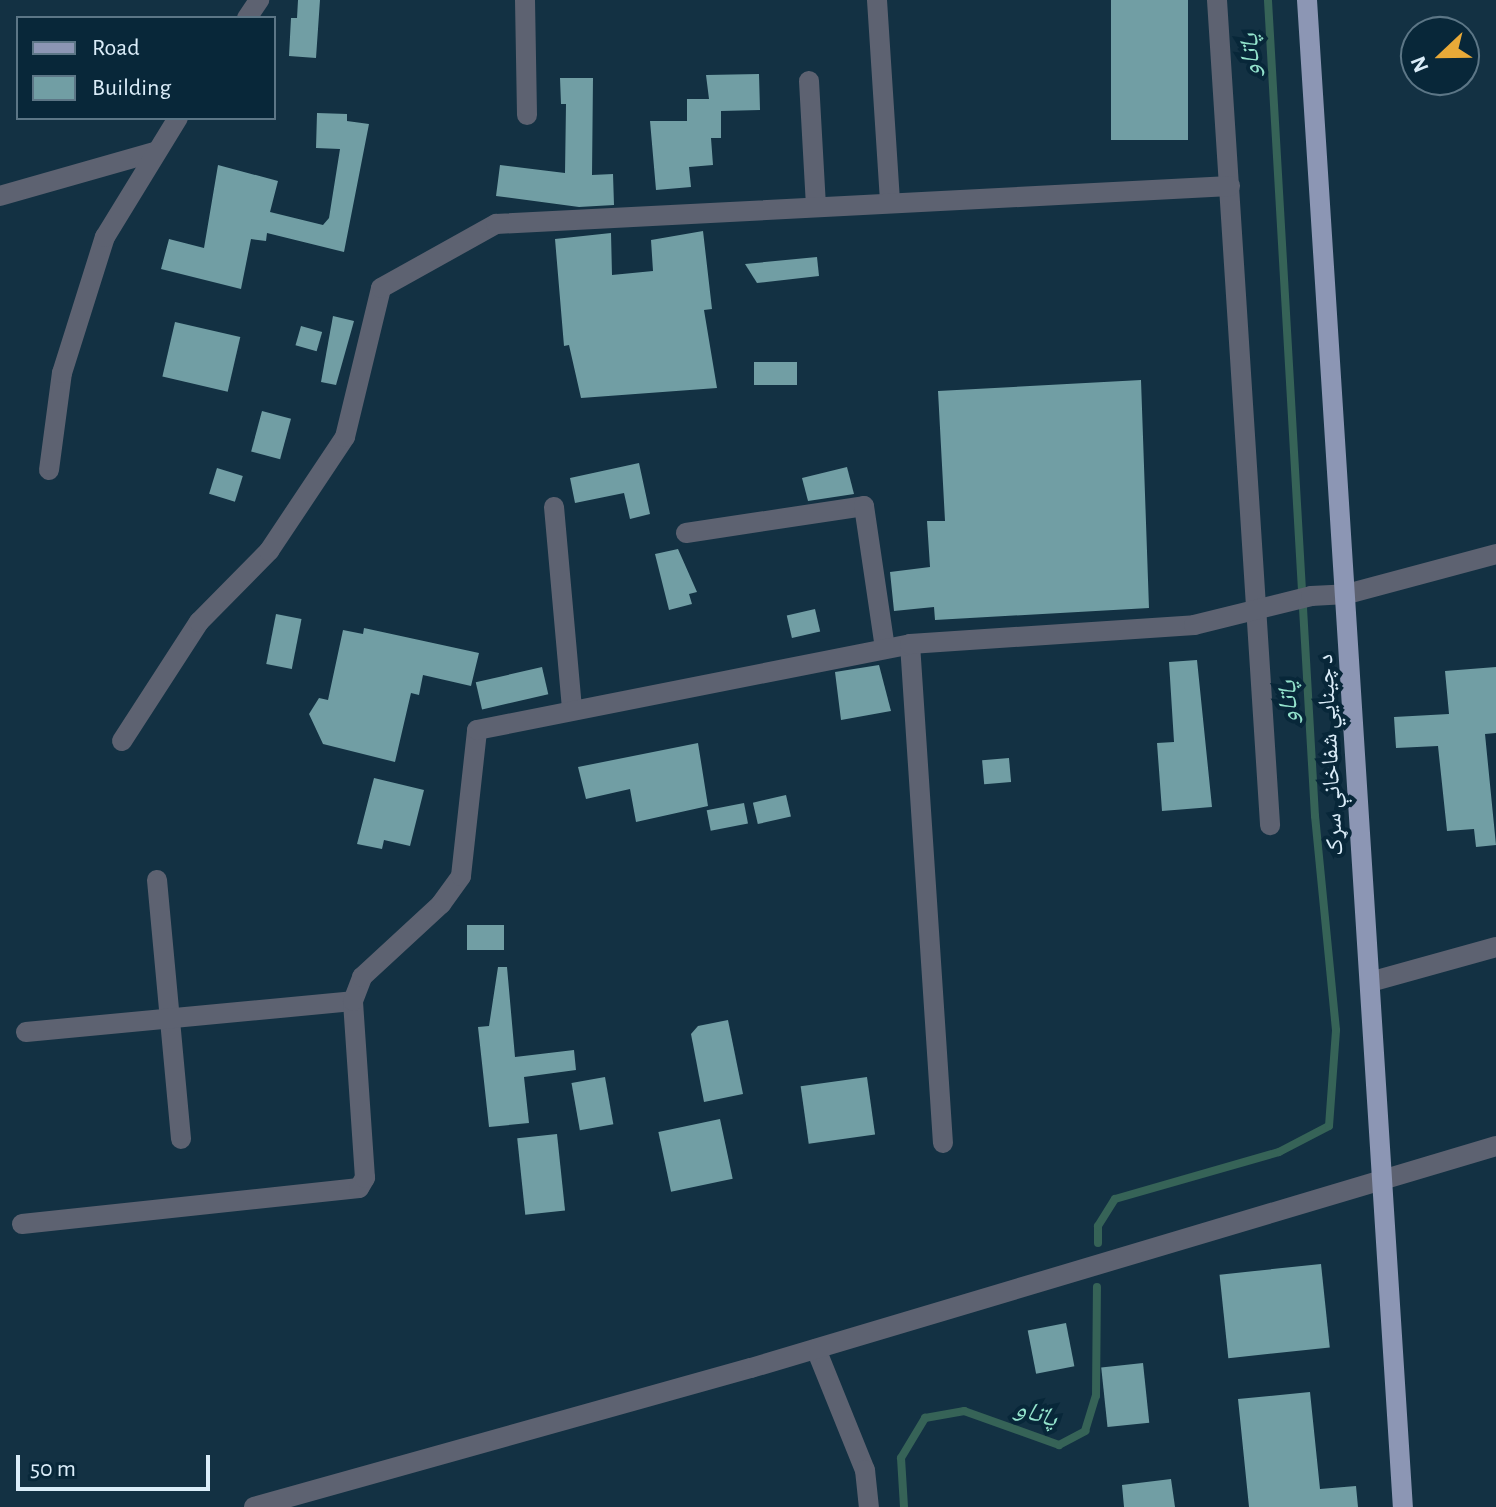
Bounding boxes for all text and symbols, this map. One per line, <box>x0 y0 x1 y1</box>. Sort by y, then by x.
legend <box>16 16 276 120</box>
north arrow <box>1400 16 1480 96</box>
water label: پاتاو <box>1234 33 1268 77</box>
text: Road <box>92 36 140 60</box>
text: N <box>1407 53 1433 75</box>
text: Building <box>92 76 171 100</box>
street label: د چينايي شفاخانې سړک <box>1311 653 1351 857</box>
water label: پاتاو <box>1272 680 1306 724</box>
water label: پاتاو <box>1011 1393 1061 1435</box>
scale bar <box>20 1439 214 1489</box>
text: 50 m <box>30 1457 76 1481</box>

